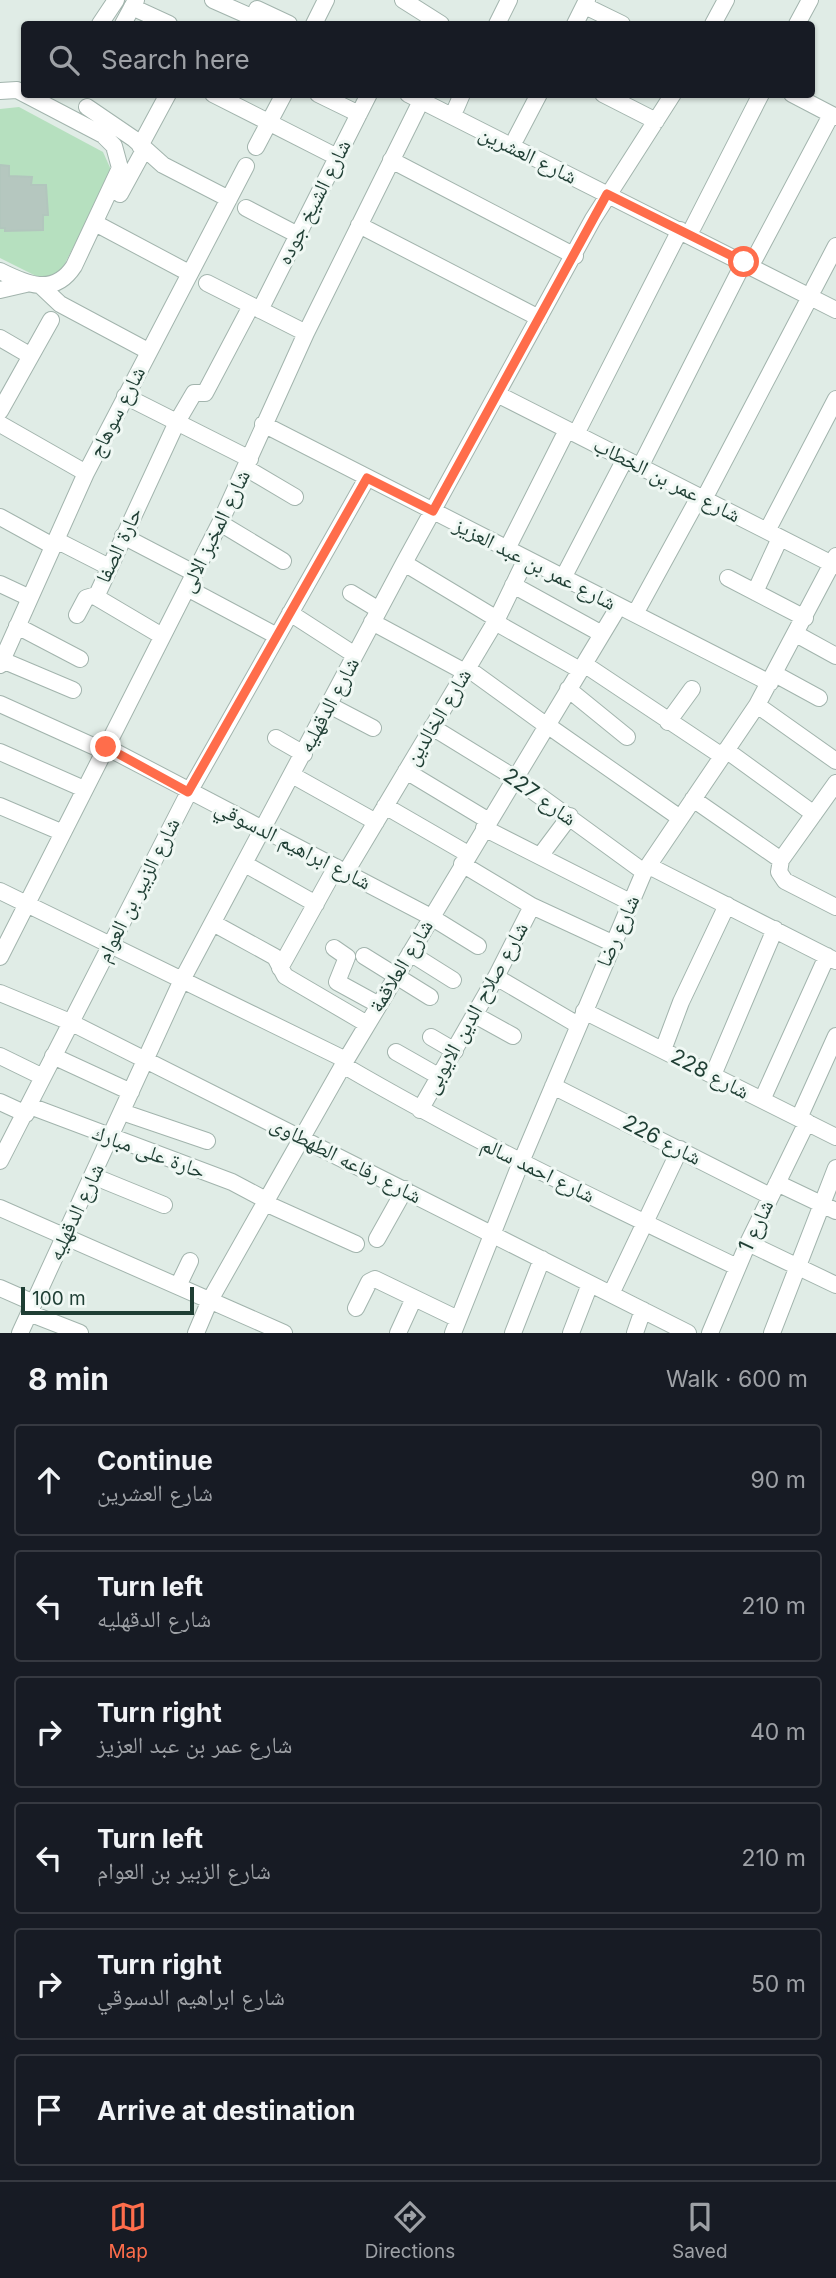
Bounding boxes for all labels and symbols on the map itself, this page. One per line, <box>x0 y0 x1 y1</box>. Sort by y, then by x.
street label: شارع العشرين <box>475 120 581 190</box>
street label: شارع الشيخ جوده <box>271 135 357 269</box>
route start <box>728 246 759 277</box>
street label: شارع سوهاج <box>83 362 151 462</box>
street label: شارع عمر بن الخطاب <box>589 432 745 528</box>
street label: شارع المخبز الالى <box>174 465 256 597</box>
street label: حارة الصفا <box>90 503 147 587</box>
street label: شارع عمر بن عبد العزيز <box>449 511 620 616</box>
street label: شارع الدقهليه <box>293 653 365 757</box>
street label: شارع الخالدين <box>399 664 477 770</box>
route end <box>90 731 121 762</box>
street label: شارع 227 <box>498 762 582 832</box>
street label: شارع ابراهيم الدسوقي <box>209 794 375 899</box>
street label: شارع الزبير بن العوام <box>90 813 186 967</box>
street label: شارع رضا <box>591 891 645 971</box>
street label: شارع العلاقمة <box>363 915 439 1017</box>
street label: شارع صلاح الدين الايوبى <box>418 918 534 1098</box>
street label: شارع 228 <box>666 1043 754 1105</box>
street label: شارع 226 <box>618 1109 706 1171</box>
street label: شارع رفاعه الطهطاوى <box>266 1111 426 1209</box>
street label: حارة على مبارك <box>89 1120 209 1184</box>
street label: شارع احمد سالم <box>476 1131 599 1210</box>
street label: شارع الدقهليه <box>42 1159 110 1265</box>
street label: شارع 1 <box>733 1196 779 1256</box>
scale bar <box>21 1284 194 1316</box>

